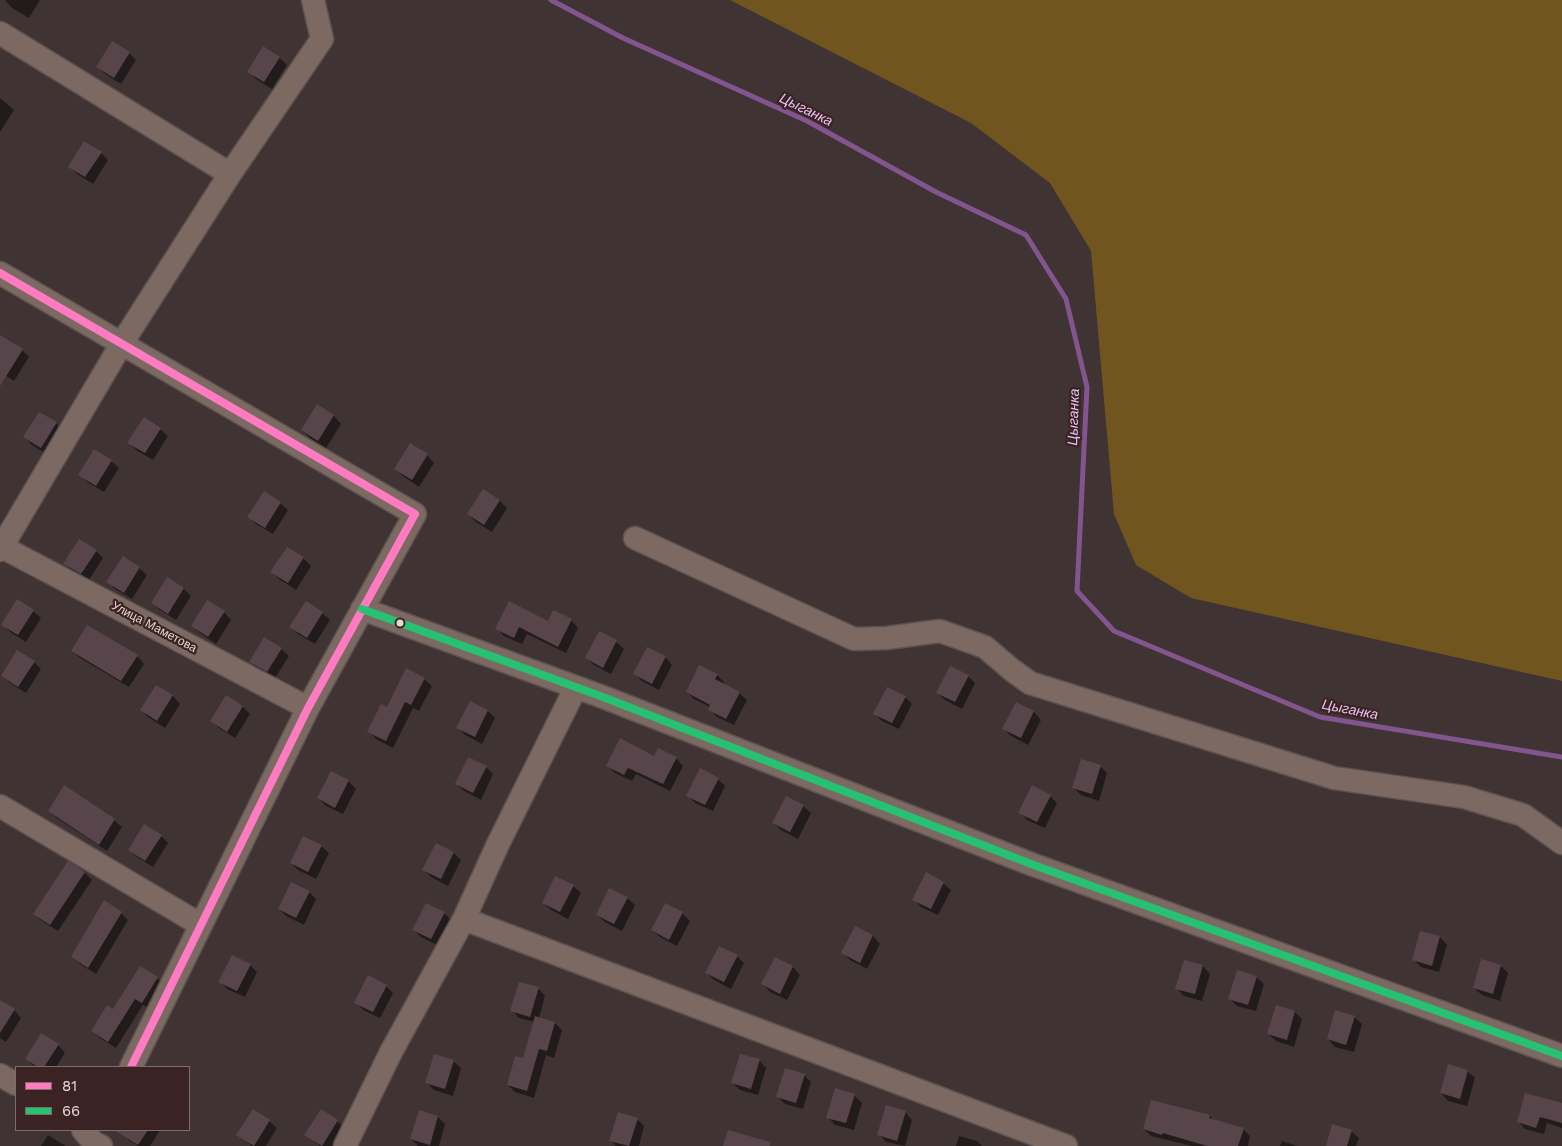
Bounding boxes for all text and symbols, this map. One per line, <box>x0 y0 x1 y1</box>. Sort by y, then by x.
water label: Цыганка <box>777 90 835 130</box>
water label: Цыганка <box>1065 388 1083 446</box>
street label: Улица Маметова <box>109 598 199 656</box>
unlabelled marker <box>395 618 405 628</box>
water label: Цыганка <box>1320 696 1380 724</box>
legend <box>15 1066 190 1131</box>
text: 81 <box>62 1077 77 1095</box>
text: 66 <box>62 1102 80 1120</box>

